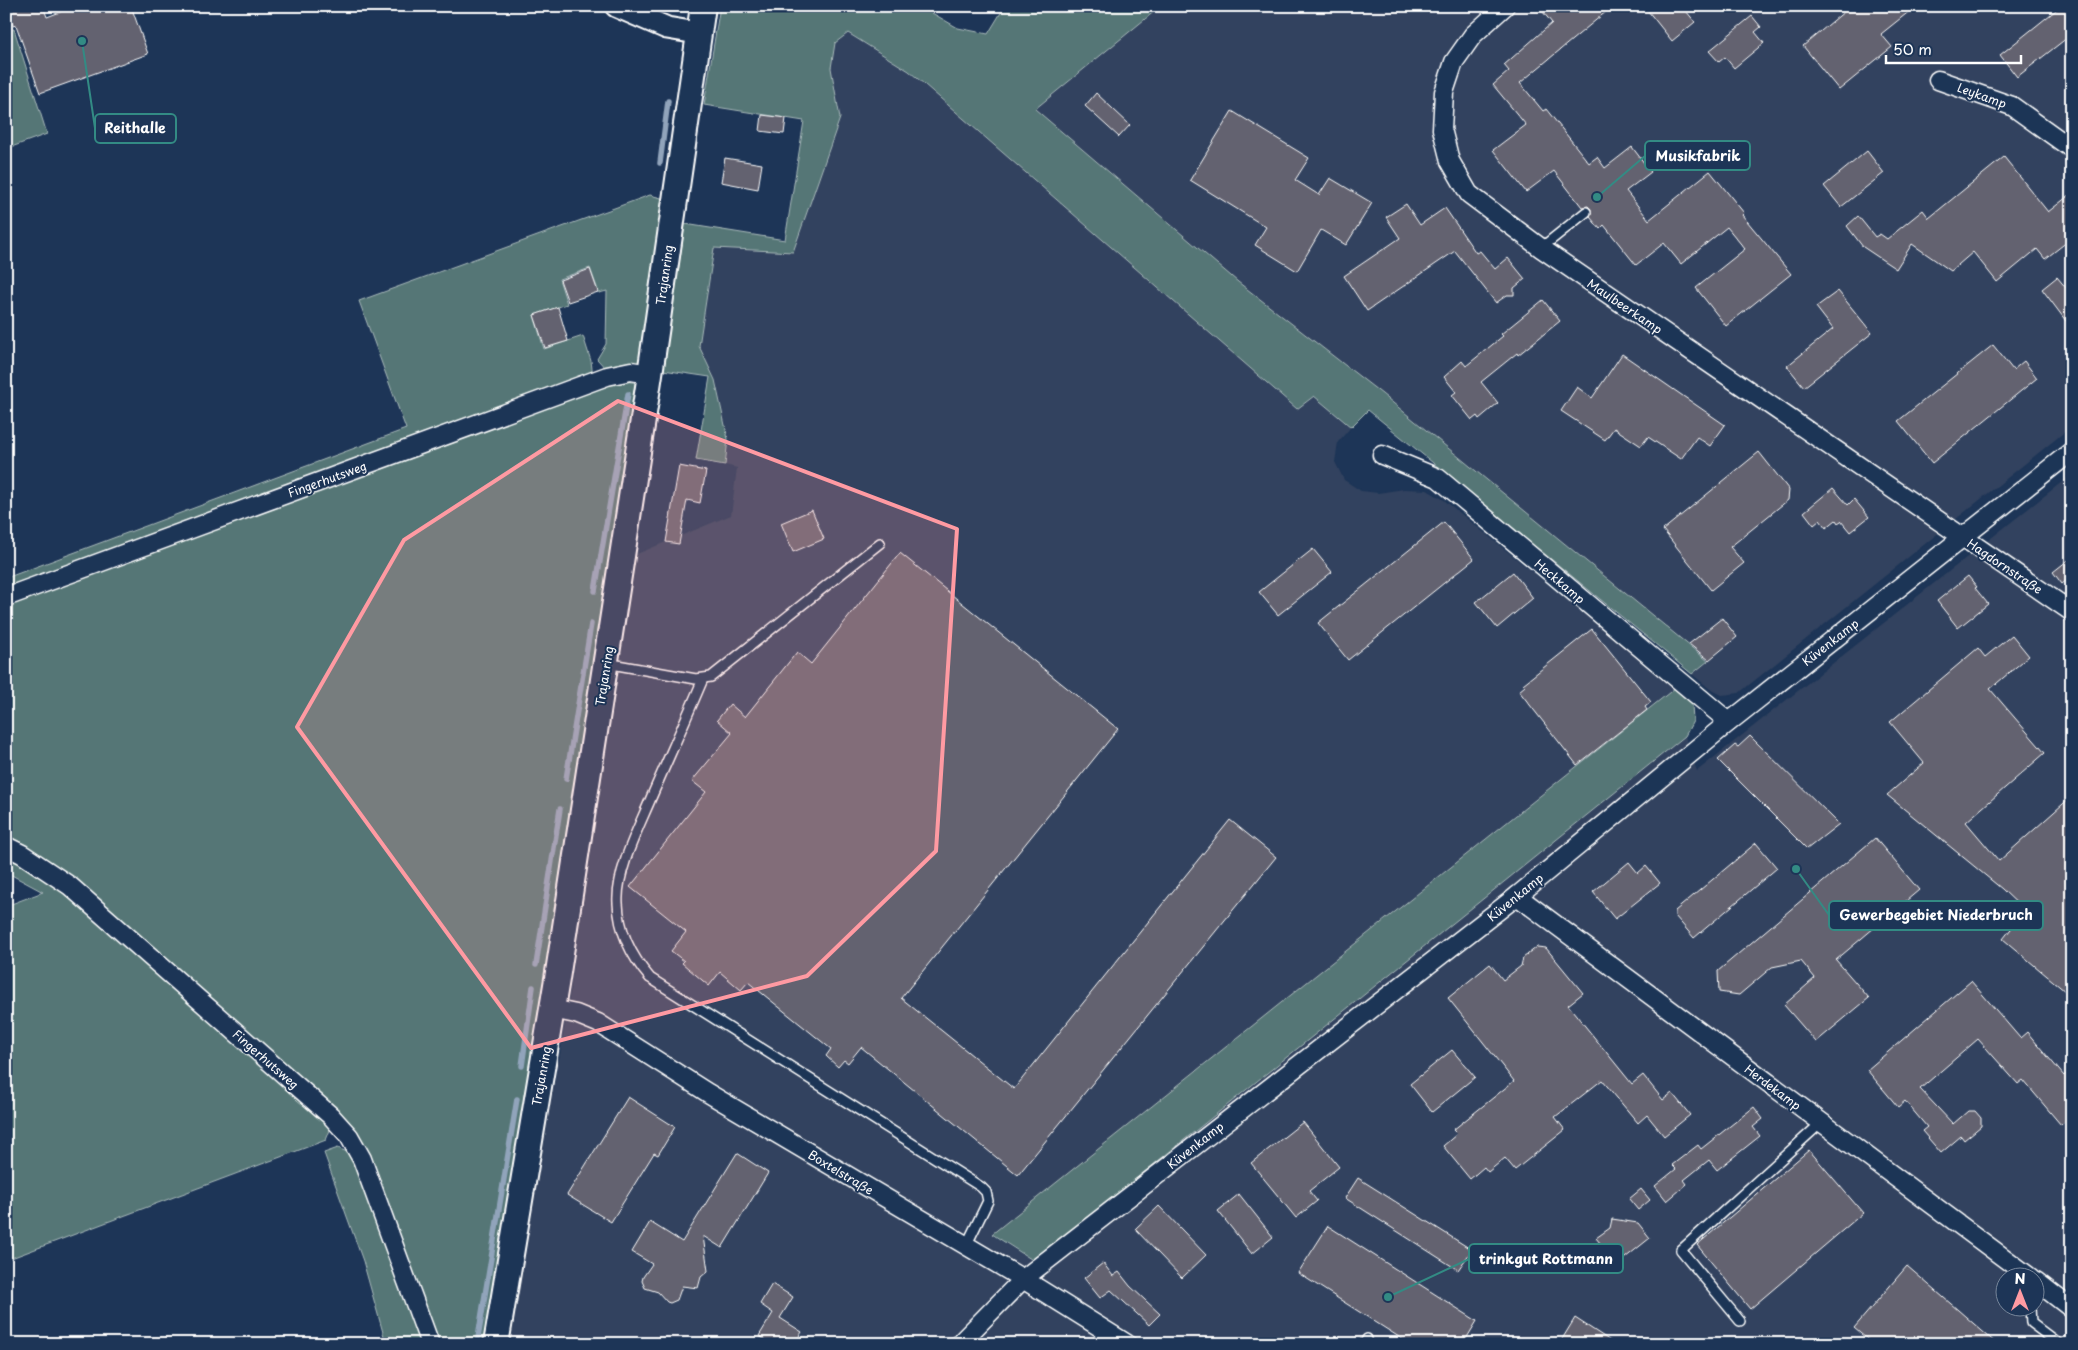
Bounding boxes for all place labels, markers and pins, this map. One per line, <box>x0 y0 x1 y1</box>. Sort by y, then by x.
callout: Reithalle <box>95 114 176 143</box>
callout: Musikfabrik <box>1645 141 1750 170</box>
callout: Gewerbegebiet Niederbruch <box>1829 901 2043 930</box>
callout: trinkgut Rottmann <box>1469 1244 1623 1273</box>

